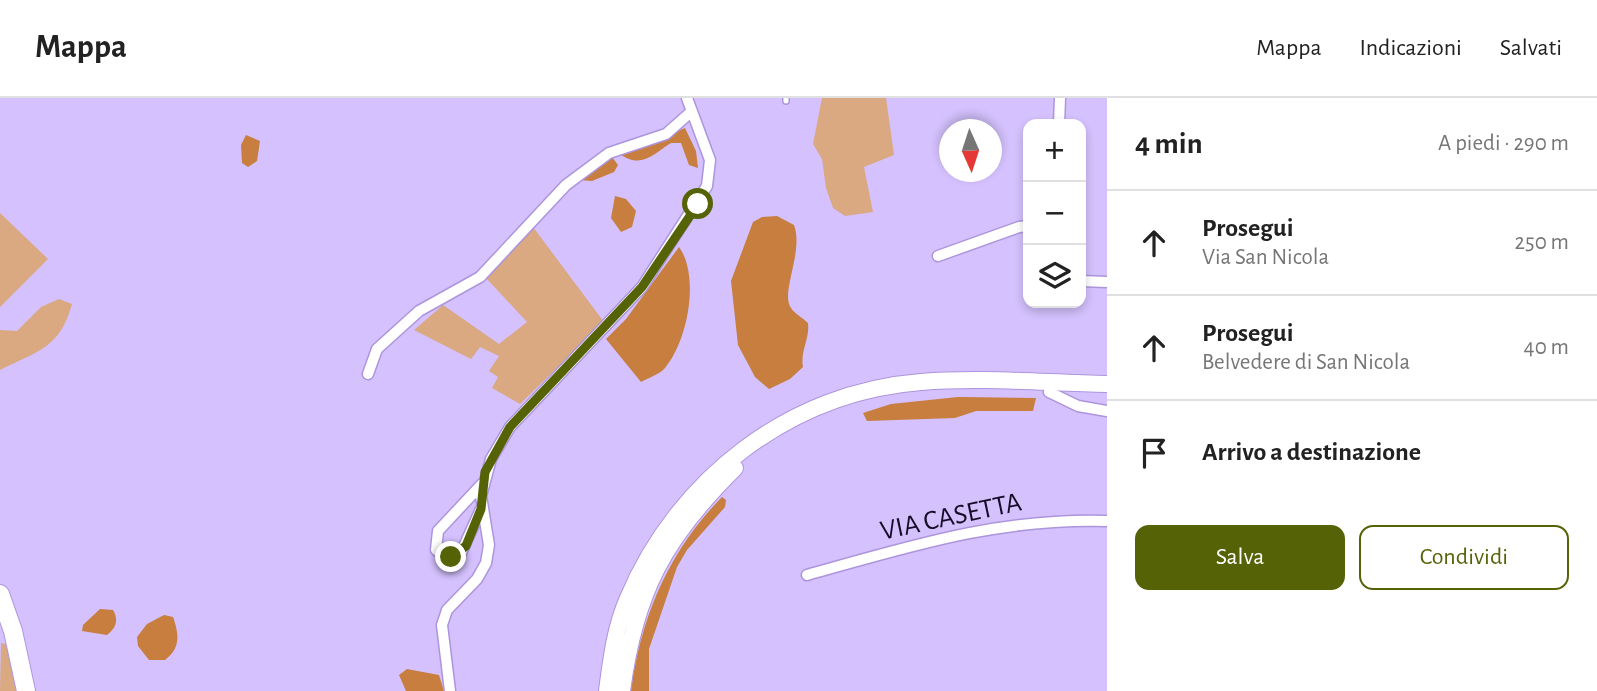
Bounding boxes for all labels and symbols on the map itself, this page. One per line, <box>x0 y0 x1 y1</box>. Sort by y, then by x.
north arrow <box>939 119 1002 182</box>
route start <box>682 188 713 219</box>
street label: VIA CASETTA <box>878 488 1024 546</box>
route end <box>435 541 466 572</box>

